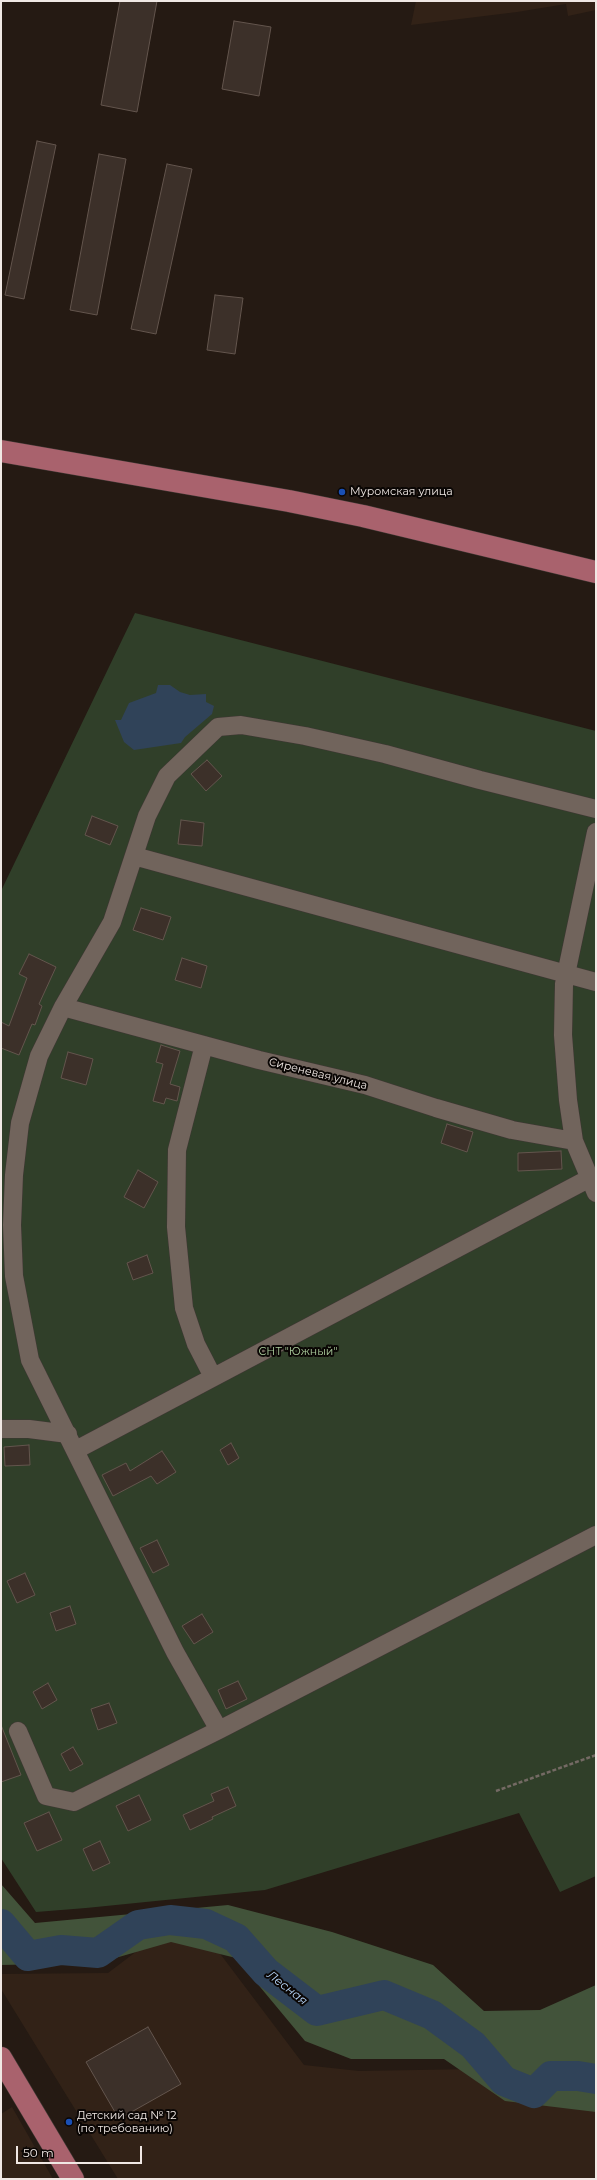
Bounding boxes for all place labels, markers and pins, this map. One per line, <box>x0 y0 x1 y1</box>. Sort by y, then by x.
place label: Муромская улица <box>350 485 453 499</box>
marker: Муромская улица <box>337 487 347 497</box>
place label: Детский сад № 12 (по требованию) <box>77 2109 177 2135</box>
marker: Детский сад № 12 (по требованию) <box>64 2117 74 2127</box>

